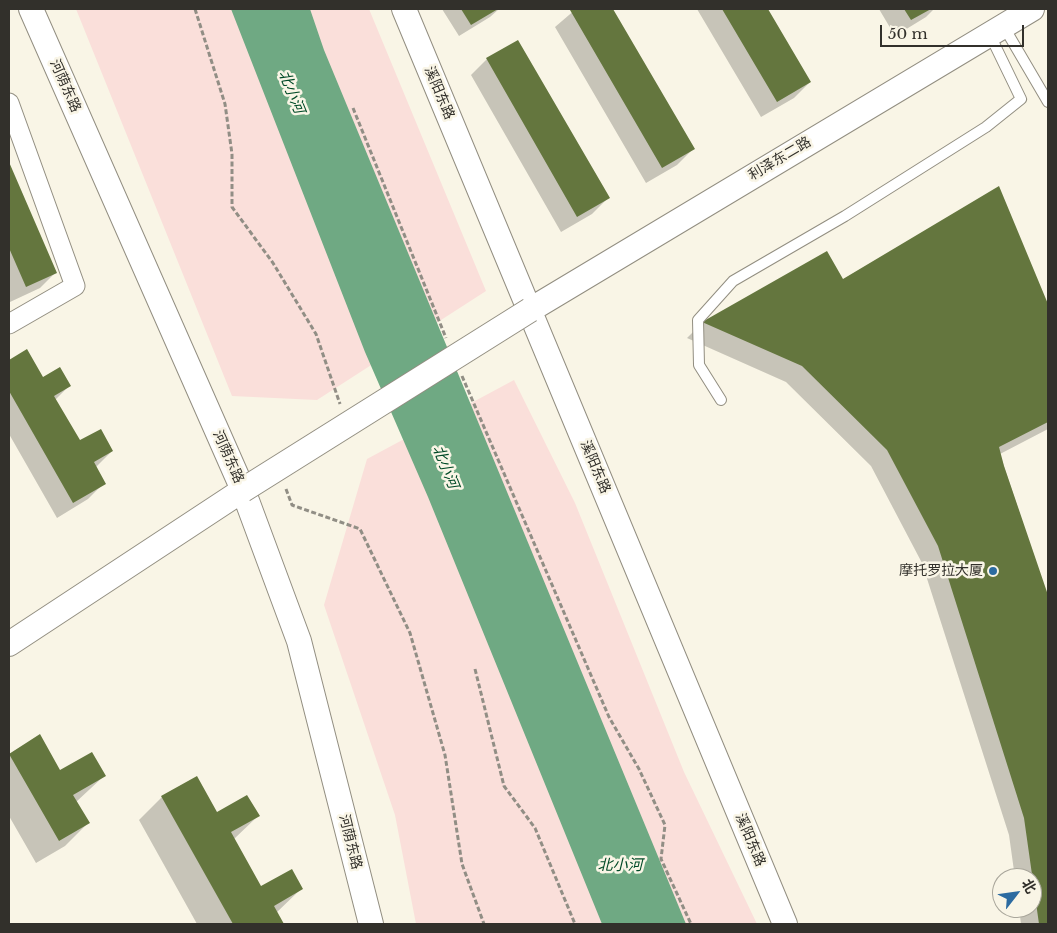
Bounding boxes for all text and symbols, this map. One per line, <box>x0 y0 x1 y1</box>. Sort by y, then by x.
scale bar <box>882 15 1026 47</box>
text: 50 m <box>888 24 928 43</box>
street label: 河荫东路 <box>46 57 84 115</box>
street label: 溪阳东路 <box>420 64 458 122</box>
water label: 北小河 <box>274 68 308 116</box>
street label: 利泽东二路 <box>746 134 814 184</box>
street label: 河荫东路 <box>209 428 247 486</box>
street label: 溪阳东路 <box>576 438 614 496</box>
water label: 北小河 <box>428 443 462 491</box>
place label: 摩托罗拉大厦 <box>899 563 983 579</box>
marker: 摩托罗拉大厦 <box>987 565 999 577</box>
street label: 溪阳东路 <box>731 811 769 869</box>
street label: 河荫东路 <box>335 813 365 871</box>
water label: 北小河 <box>598 857 642 875</box>
north arrow <box>992 868 1042 918</box>
text: 北 <box>1018 875 1040 897</box>

